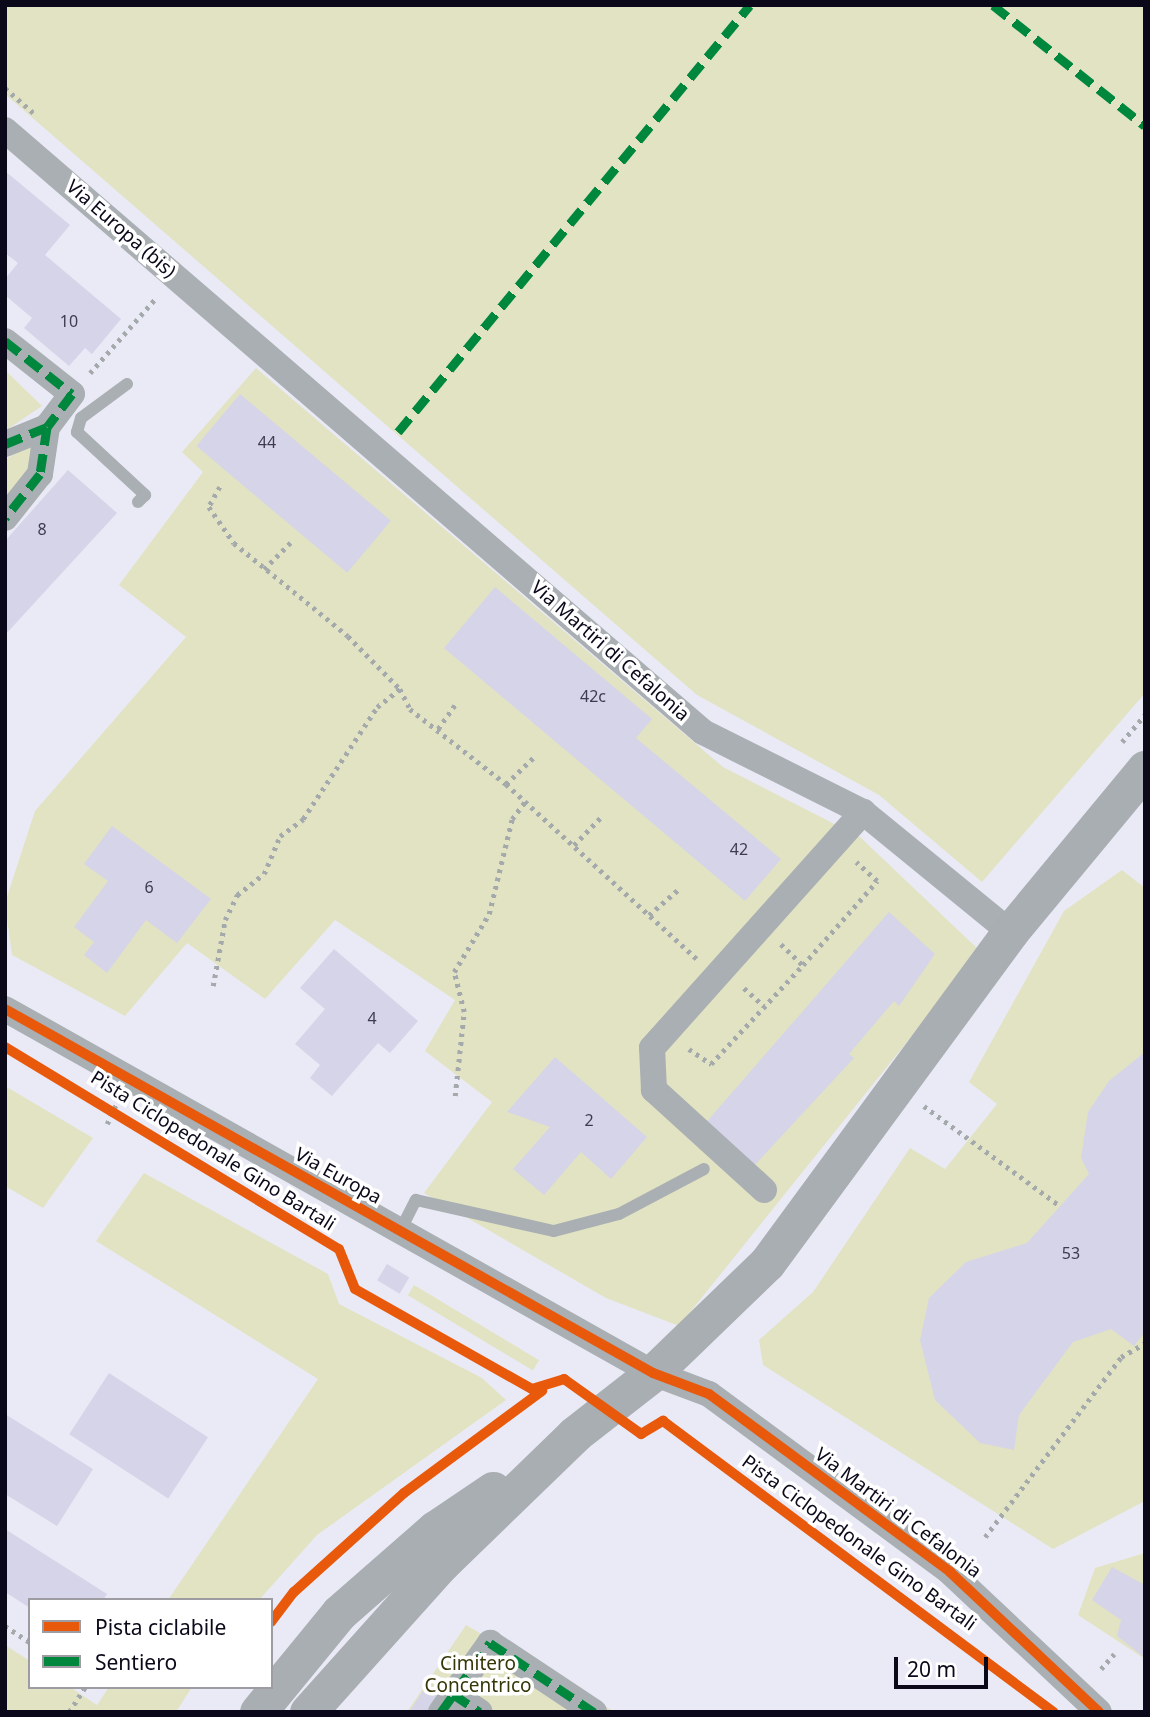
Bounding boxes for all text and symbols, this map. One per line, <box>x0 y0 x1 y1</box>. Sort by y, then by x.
street label: Via Europa (bis) <box>62 175 180 283</box>
house number: 10 <box>60 311 78 331</box>
house number: 44 <box>258 432 276 452</box>
house number: 8 <box>37 519 47 539</box>
street label: Via Martiri di Cefalonia <box>526 576 694 726</box>
house number: 42c <box>580 686 606 706</box>
house number: 42 <box>730 839 748 859</box>
house number: 6 <box>144 877 154 897</box>
house number: 4 <box>367 1008 377 1028</box>
street label: Pista Ciclopedonale Gino Bartali <box>87 1066 339 1236</box>
house number: 2 <box>584 1110 594 1130</box>
street label: Via Europa <box>291 1143 385 1209</box>
house number: 53 <box>1062 1243 1080 1263</box>
street label: Via Martiri di Cefalonia <box>810 1443 986 1583</box>
street label: Pista Ciclopedonale Gino Bartali <box>737 1450 981 1636</box>
legend <box>28 1598 273 1689</box>
text: Pista ciclabile <box>95 1613 226 1641</box>
scale bar <box>898 1644 992 1688</box>
text: Sentiero <box>95 1648 177 1676</box>
park label: Cimitero Concentrico <box>424 1653 532 1697</box>
text: 20 m <box>907 1655 956 1683</box>

